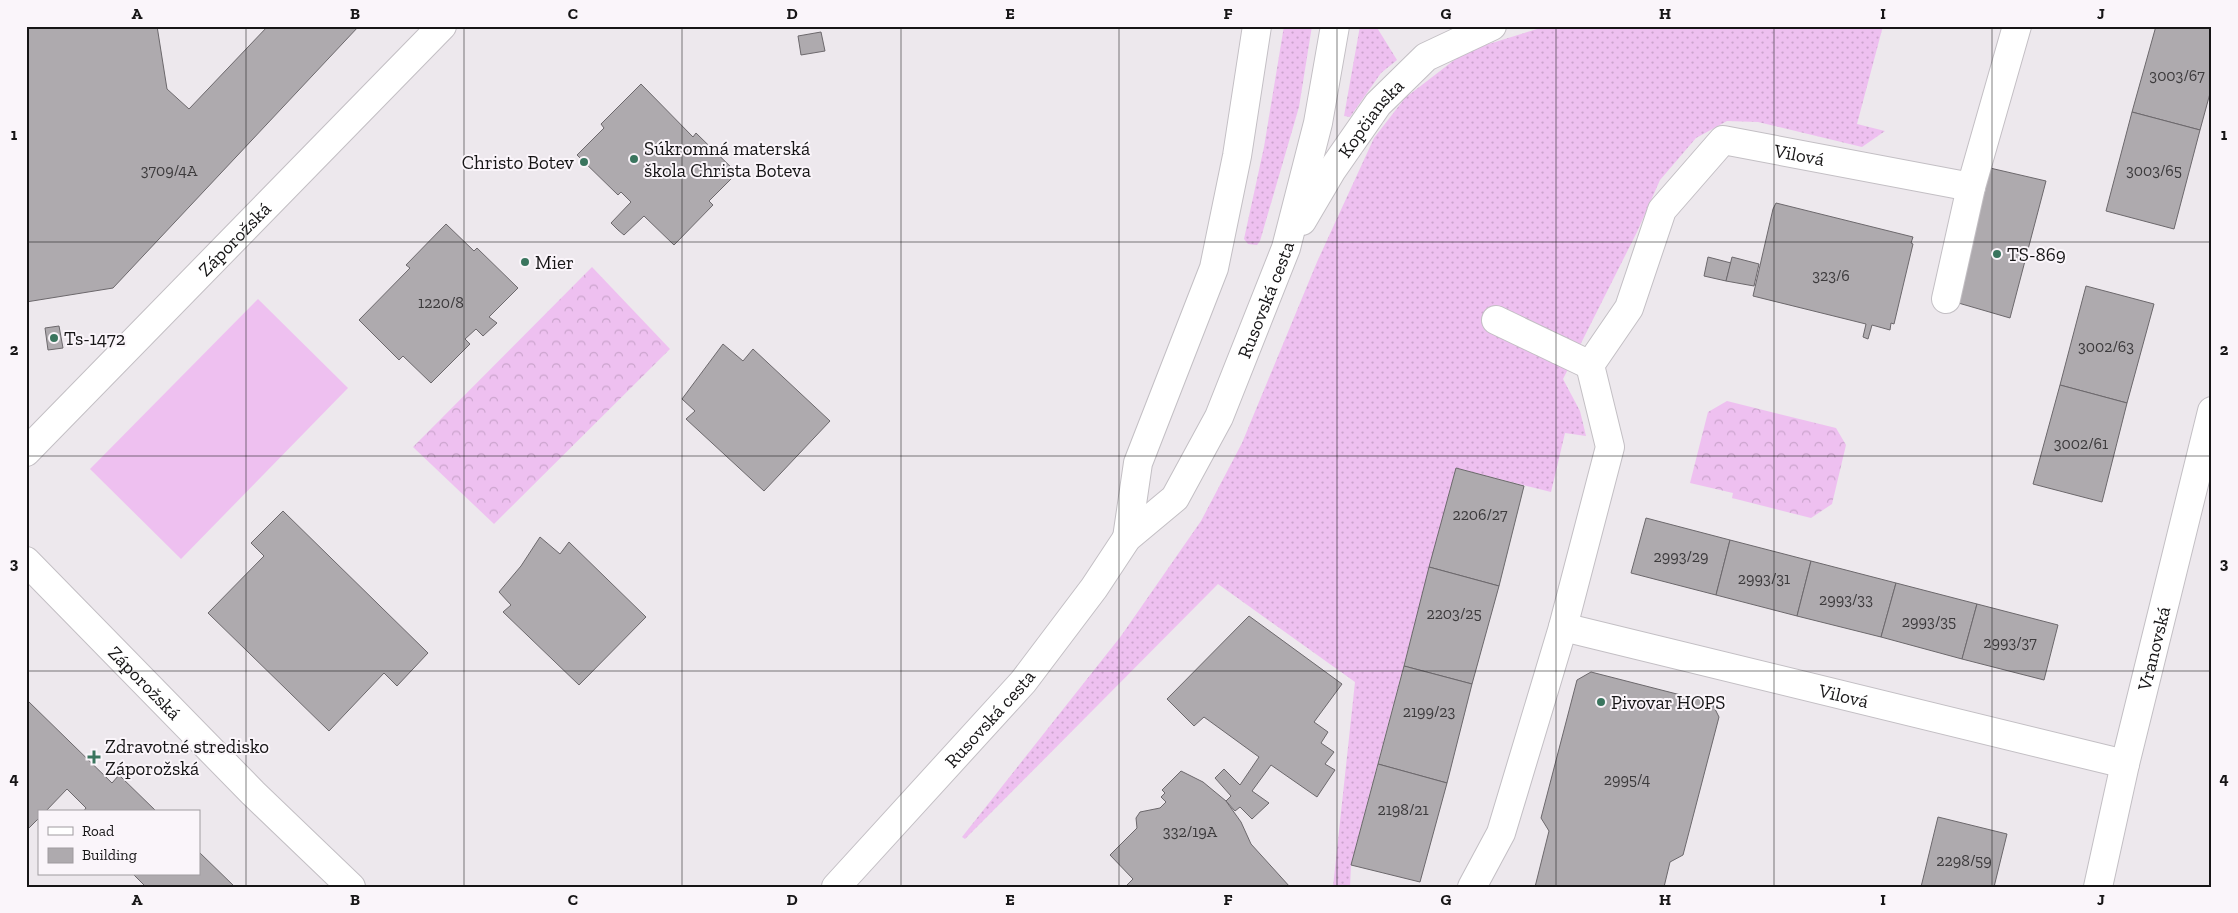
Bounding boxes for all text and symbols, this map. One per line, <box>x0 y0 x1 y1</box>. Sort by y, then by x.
text: A <box>132 4 143 23</box>
text: B <box>350 4 360 23</box>
text: C <box>568 4 578 23</box>
text: D <box>786 4 798 23</box>
text: E <box>1005 4 1015 23</box>
text: F <box>1223 4 1233 23</box>
text: G <box>1441 4 1452 23</box>
text: H <box>1659 4 1671 23</box>
text: I <box>1880 4 1886 23</box>
text: J <box>2097 4 2105 23</box>
house number: 3003/67 <box>2149 66 2205 85</box>
street label: Kopčianska <box>1333 74 1409 162</box>
text: 1 <box>11 125 18 144</box>
text: 1 <box>2221 125 2228 144</box>
place label: Súkromná materská škola Christa Boteva <box>644 137 811 182</box>
street label: Vilová <box>1771 139 1826 171</box>
place label: Christo Botev <box>462 151 574 174</box>
marker: Súkromná materská škola Christa Boteva <box>628 153 640 165</box>
marker: Christo Botev <box>578 156 590 168</box>
house number: 3709/4A <box>141 161 198 180</box>
house number: 3003/65 <box>2126 161 2182 180</box>
street label: Záporožská <box>193 197 276 281</box>
street label: Rusovská cesta <box>1232 239 1299 362</box>
place label: TS-869 <box>2007 243 2066 266</box>
marker: TS-869 <box>1991 248 2003 260</box>
place label: Mier <box>535 251 574 274</box>
marker: Mier <box>519 256 531 268</box>
house number: 323/6 <box>1812 266 1850 285</box>
house number: 1220/8 <box>418 293 464 312</box>
place label: Ts-1472 <box>64 327 126 350</box>
marker: Ts-1472 <box>48 332 60 344</box>
house number: 3002/63 <box>2078 337 2134 356</box>
text: 2 <box>10 340 19 359</box>
text: 2 <box>2220 340 2229 359</box>
house number: 3002/61 <box>2054 434 2108 453</box>
house number: 2206/27 <box>1452 505 1508 524</box>
house number: 2993/29 <box>1653 547 1709 566</box>
text: 3 <box>10 554 19 573</box>
text: 3 <box>2220 554 2229 573</box>
house number: 2993/31 <box>1738 569 1790 588</box>
house number: 2993/33 <box>1819 590 1873 609</box>
house number: 2203/25 <box>1426 604 1482 623</box>
street label: Vranovská <box>2132 604 2175 694</box>
house number: 2993/35 <box>1902 612 1956 631</box>
house number: 2993/37 <box>1983 633 2037 652</box>
street label: Záporožská <box>103 641 186 725</box>
street label: Rusovská cesta <box>940 666 1040 772</box>
street label: Vilová <box>1815 679 1871 713</box>
place label: Pivovar HOPS <box>1611 691 1725 714</box>
marker: Pivovar HOPS <box>1595 696 1607 708</box>
house number: 2199/23 <box>1403 702 1456 721</box>
place label: Zdravotné stredisko Záporožská <box>105 735 269 780</box>
marker: Zdravotné stredisko Záporožská <box>87 750 101 764</box>
text: 4 <box>9 769 19 788</box>
text: 4 <box>2219 769 2229 788</box>
house number: 2995/4 <box>1604 770 1651 789</box>
house number: 2198/21 <box>1377 800 1429 819</box>
legend <box>38 810 200 876</box>
text: Road <box>82 822 115 840</box>
house number: 332/19A <box>1163 822 1218 841</box>
text: Building <box>82 846 137 864</box>
house number: 2298/59 <box>1936 851 1992 870</box>
text: A <box>132 890 143 909</box>
text: B <box>350 890 360 909</box>
text: C <box>568 890 578 909</box>
text: D <box>786 890 798 909</box>
text: E <box>1005 890 1015 909</box>
text: F <box>1223 890 1233 909</box>
text: G <box>1441 890 1452 909</box>
text: H <box>1659 890 1671 909</box>
text: I <box>1880 890 1886 909</box>
text: J <box>2097 890 2105 909</box>

